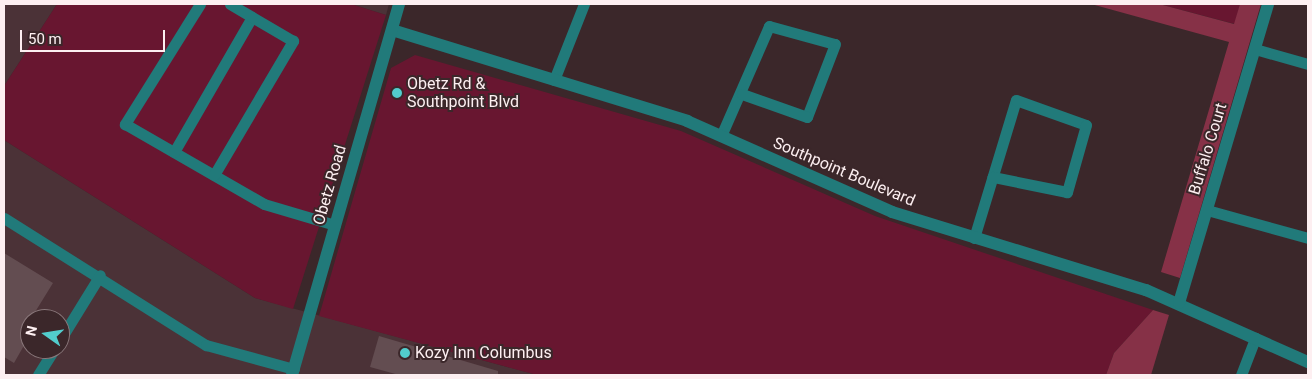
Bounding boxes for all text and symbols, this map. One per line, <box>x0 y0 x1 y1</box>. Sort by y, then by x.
scale bar <box>22 20 168 52</box>
text: 50 m <box>28 30 62 48</box>
place label: Obetz Rd & Southpoint Blvd <box>407 74 519 112</box>
marker: Obetz Rd & Southpoint Blvd <box>391 87 403 99</box>
street label: Buffalo Court <box>1185 101 1231 197</box>
street label: Southpoint Boulevard <box>770 133 918 211</box>
street label: Obetz Road <box>309 143 351 227</box>
north arrow <box>20 309 70 359</box>
text: N <box>22 324 40 337</box>
place label: Kozy Inn Columbus <box>415 343 552 363</box>
marker: Kozy Inn Columbus <box>399 347 411 359</box>

